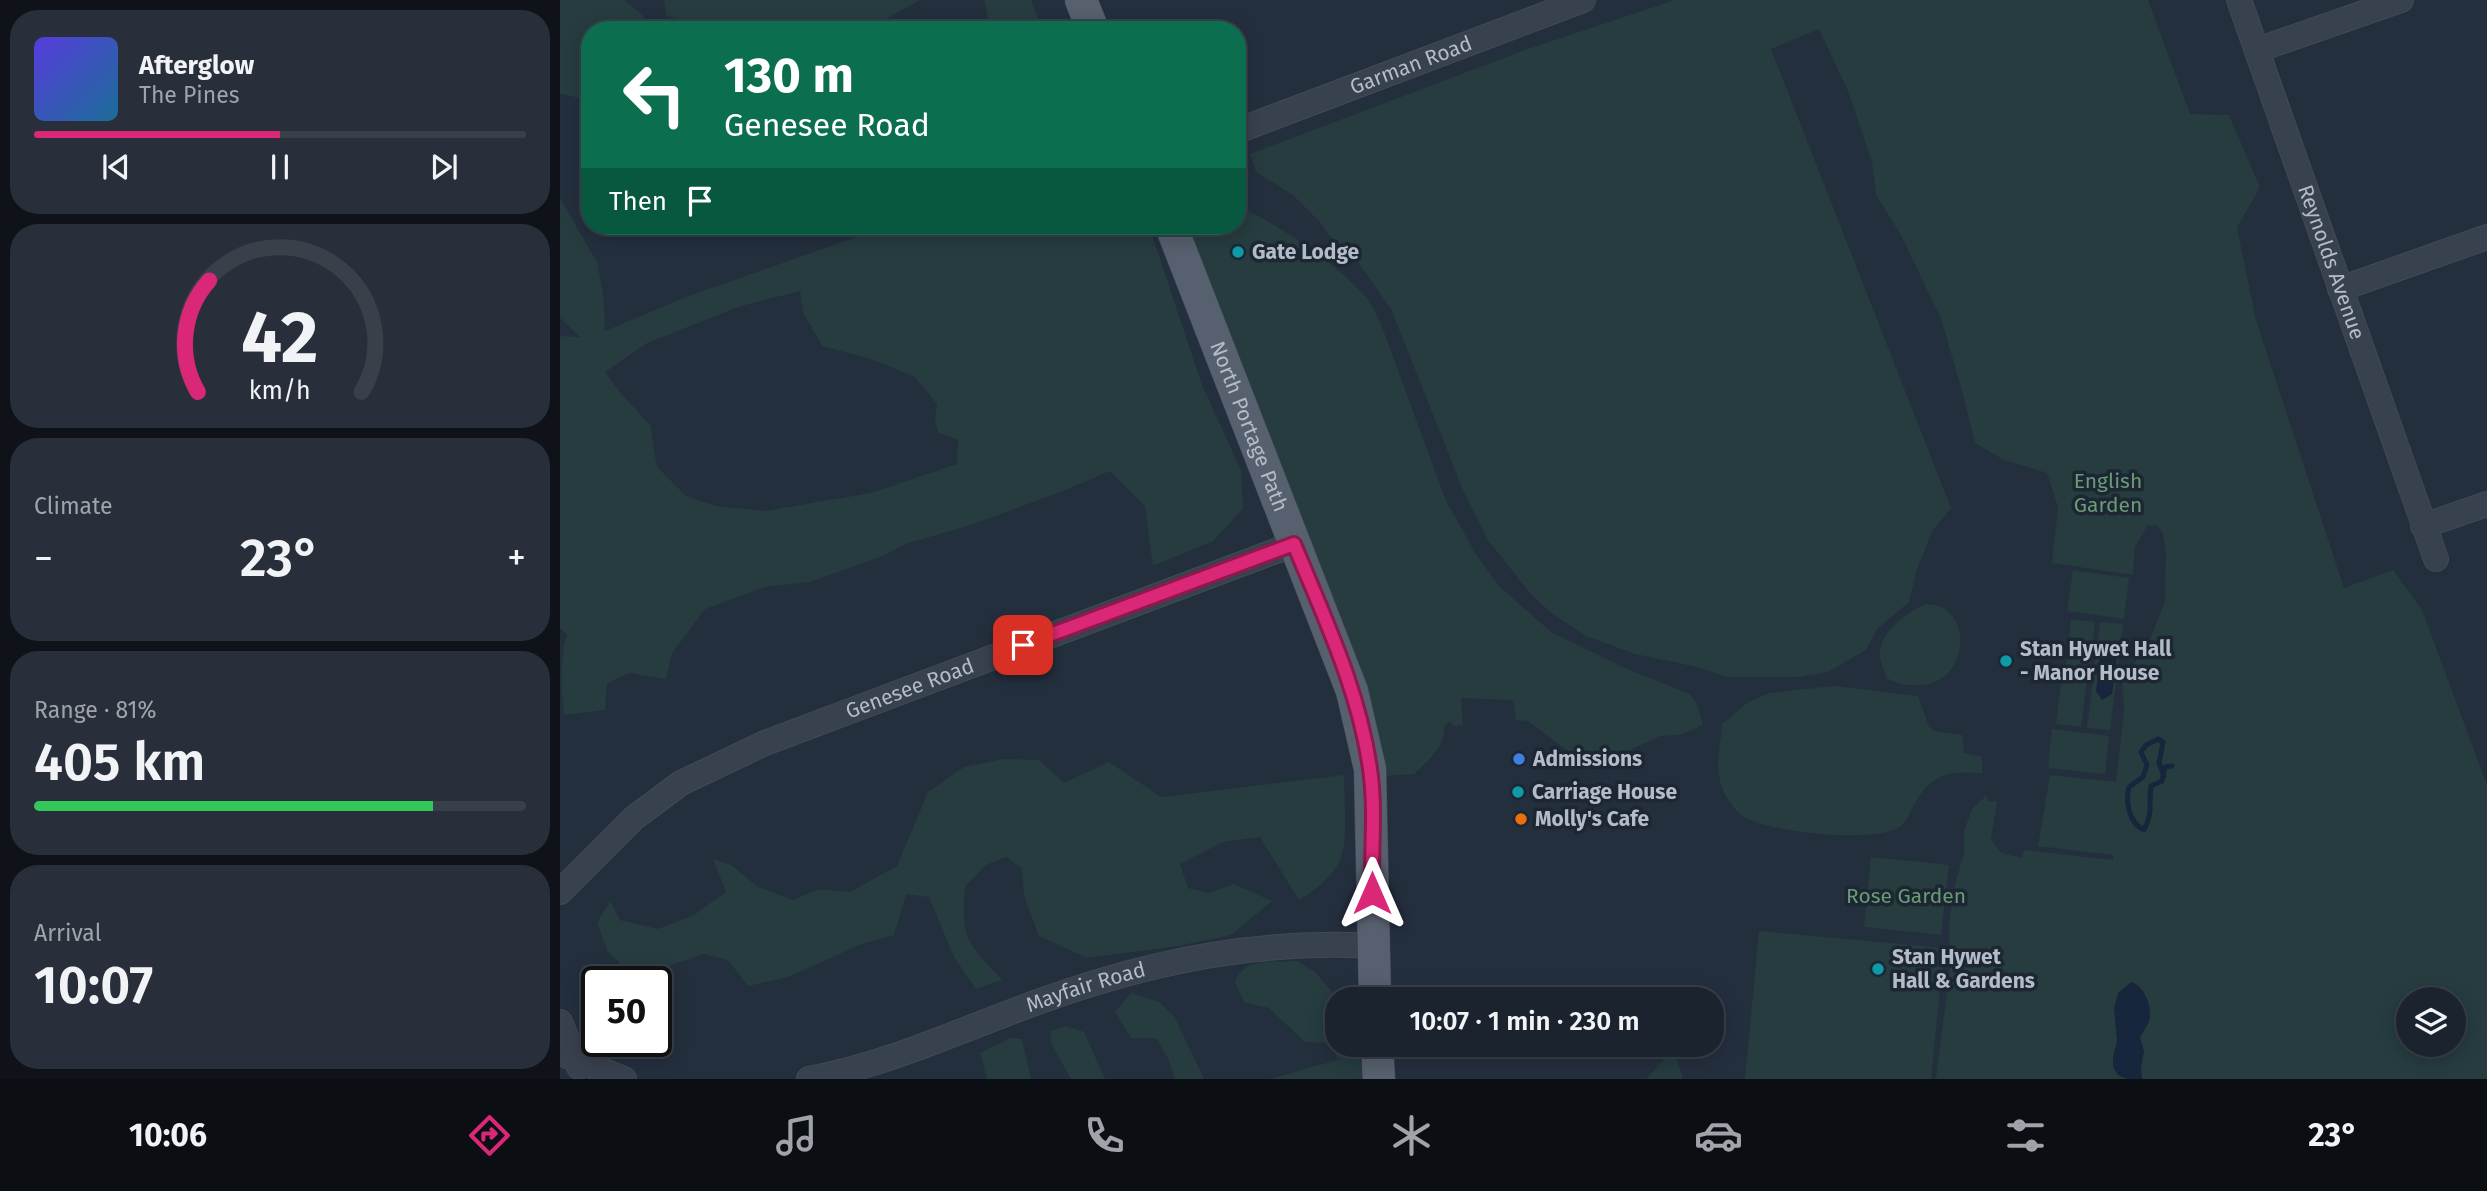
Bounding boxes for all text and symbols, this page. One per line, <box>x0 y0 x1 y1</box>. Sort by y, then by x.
street label: Garman Road <box>1346 30 1476 100</box>
text: 130 m <box>724 46 854 105</box>
icon: left <box>609 49 700 140</box>
text: Afterglow <box>139 50 254 81</box>
text: The Pines <box>139 81 240 109</box>
text: Genesee Road <box>724 106 930 144</box>
icon: previous <box>97 148 135 186</box>
icon: pause <box>261 148 299 186</box>
icon: next <box>425 148 463 186</box>
street label: Reynolds Avenue <box>2292 181 2371 343</box>
icon: arrive <box>681 182 719 220</box>
text: Then <box>609 186 667 217</box>
place label: Gate Lodge <box>1252 239 1360 265</box>
marker: Gate Lodge <box>1230 244 1246 260</box>
text: 42 <box>241 294 319 381</box>
street label: North Portage Path <box>1204 337 1294 515</box>
text: km/h <box>249 375 311 405</box>
park label: English Garden <box>2074 468 2142 518</box>
text: Climate <box>34 492 113 520</box>
text: 23° <box>240 527 320 590</box>
text: − <box>34 535 53 581</box>
text: + <box>507 535 526 581</box>
pin <box>993 615 1053 675</box>
icon: arrive <box>1004 626 1042 664</box>
place label: Stan Hywet Hall - Manor House <box>2020 636 2172 686</box>
street label: Genesee Road <box>842 653 978 725</box>
marker: Stan Hywet Hall - Manor House <box>1998 653 2014 669</box>
text: Range · 81% <box>34 696 156 724</box>
text: 405 km <box>34 731 205 794</box>
place label: Admissions <box>1532 746 1642 772</box>
marker: Admissions <box>1511 751 1527 767</box>
place label: Carriage House <box>1532 779 1678 805</box>
marker: Carriage House <box>1510 784 1526 800</box>
place label: Molly's Cafe <box>1535 806 1649 832</box>
marker: Molly's Cafe <box>1513 811 1529 827</box>
position arrow <box>1335 856 1409 930</box>
park label: Rose Garden <box>1846 883 1966 909</box>
text: Arrival <box>34 919 101 947</box>
place label: Stan Hywet Hall & Gardens <box>1892 944 2035 994</box>
text: 10:07 <box>34 954 153 1017</box>
street label: Mayfair Road <box>1022 956 1148 1018</box>
marker: Stan Hywet Hall & Gardens <box>1870 961 1886 977</box>
speed limit sign: 50 <box>581 966 672 1057</box>
map controls <box>2396 987 2466 1057</box>
button: layers <box>2396 987 2466 1057</box>
text: 10:07 · 1 min · 230 m <box>1409 1006 1640 1037</box>
icon: directions <box>465 1111 514 1160</box>
icon: music <box>772 1111 821 1160</box>
icon: phone <box>1080 1111 1129 1160</box>
icon: climate <box>1387 1111 1436 1160</box>
icon: car <box>1694 1111 1743 1160</box>
icon: filters <box>2001 1111 2050 1160</box>
text: 10:06 <box>129 1116 207 1154</box>
text: 23° <box>2308 1116 2358 1154</box>

